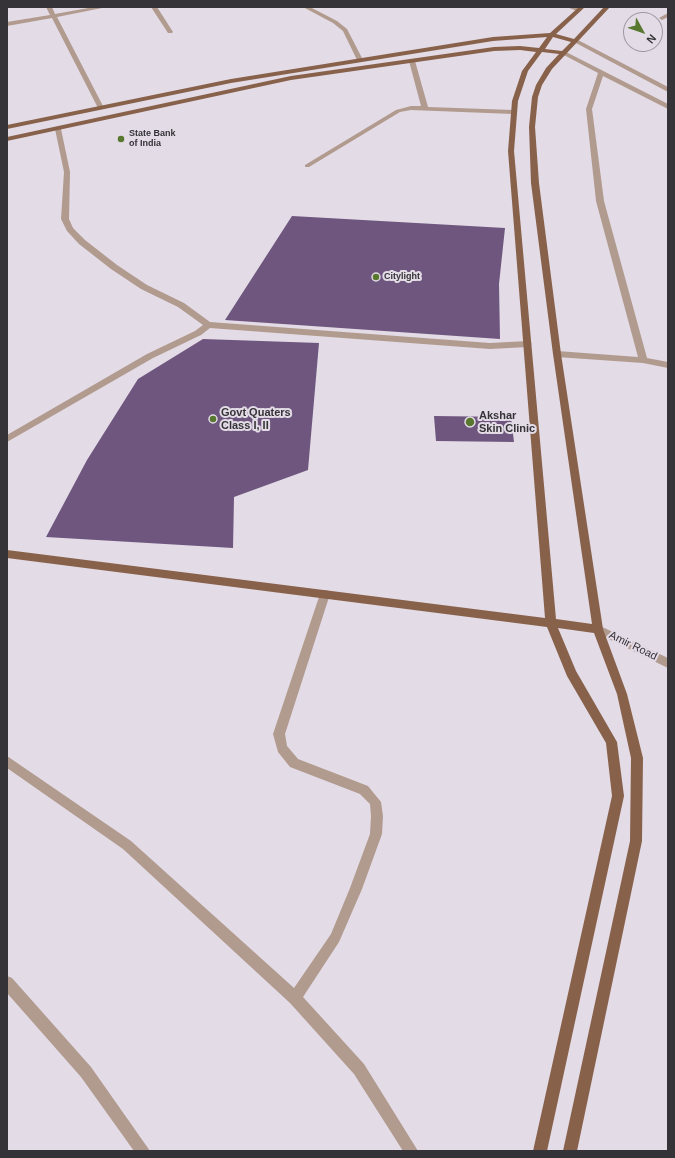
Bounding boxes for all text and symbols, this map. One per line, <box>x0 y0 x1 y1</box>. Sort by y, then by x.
north arrow <box>623 12 663 52</box>
text: N <box>644 32 659 46</box>
place label: State Bank of India <box>129 129 176 150</box>
marker: State Bank of India <box>116 134 126 144</box>
marker: Citylight <box>371 272 381 282</box>
place label: Citylight <box>384 272 420 282</box>
place label: Govt Quaters Class I, II <box>221 406 291 432</box>
place label: Akshar Skin Clinic <box>479 409 535 435</box>
marker: Govt Quaters Class I, II <box>208 414 218 424</box>
marker: Akshar Skin Clinic <box>464 416 476 428</box>
street label: Amir Road <box>607 629 659 663</box>

